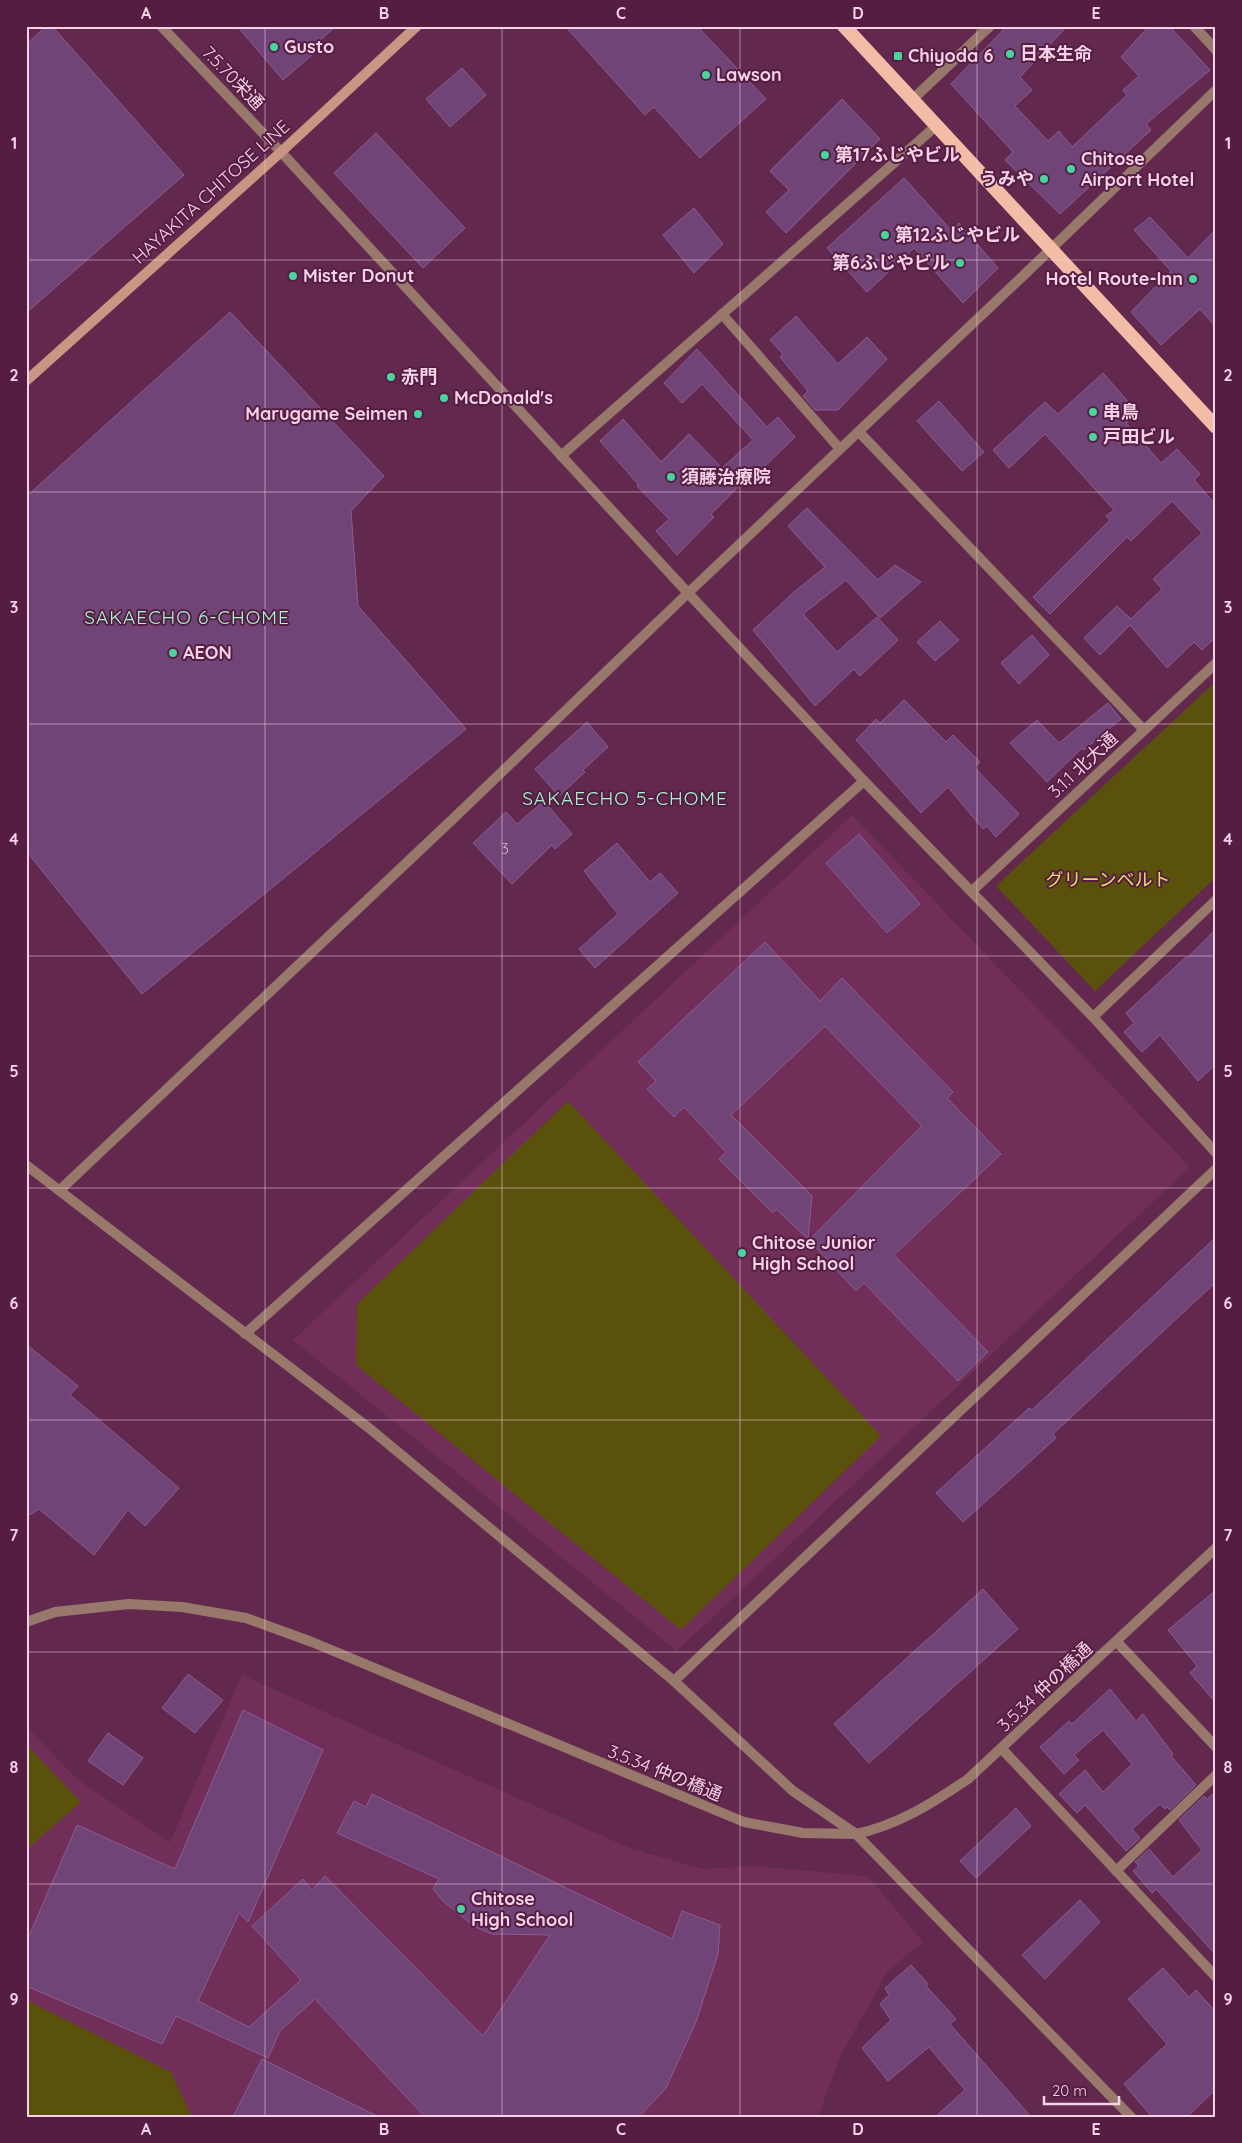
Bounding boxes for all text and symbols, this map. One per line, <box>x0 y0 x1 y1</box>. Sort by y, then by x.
text: A <box>141 3 152 23</box>
text: B <box>379 3 389 23</box>
text: C <box>616 3 626 23</box>
text: D <box>852 3 864 23</box>
text: E <box>1091 3 1101 23</box>
place label: Gusto <box>284 35 334 58</box>
street label: 7.5.70栄通 <box>197 41 269 114</box>
marker: Gusto <box>268 41 280 53</box>
place label: 日本生命 <box>1020 42 1092 65</box>
place label: Chiyoda 6 <box>908 44 993 67</box>
marker: 日本生命 <box>1004 48 1016 60</box>
marker: Chiyoda 6 <box>892 50 904 62</box>
place label: Lawson <box>716 63 782 86</box>
marker: Lawson <box>700 69 712 81</box>
street label: HAYAKITA CHITOSE LINE <box>127 115 294 268</box>
text: 1 <box>11 133 17 153</box>
text: 1 <box>1225 133 1231 153</box>
place label: 第17ふじやビル <box>835 143 960 166</box>
place label: Chitose Airport Hotel <box>1081 147 1194 191</box>
marker: 第17ふじやビル <box>819 149 831 161</box>
marker: Chitose Airport Hotel <box>1065 163 1077 175</box>
place label: うみや <box>980 167 1034 190</box>
marker: うみや <box>1038 173 1050 185</box>
place label: 第12ふじやビル <box>895 223 1020 246</box>
marker: 第12ふじやビル <box>879 229 891 241</box>
place label: 第6ふじやビル <box>832 251 950 274</box>
marker: 第6ふじやビル <box>954 257 966 269</box>
place label: Mister Donut <box>303 264 414 287</box>
place label: Hotel Route-Inn <box>1046 267 1183 290</box>
marker: Mister Donut <box>287 270 299 282</box>
marker: Hotel Route-Inn <box>1187 273 1199 285</box>
text: 2 <box>9 365 19 385</box>
place label: 赤門 <box>401 365 437 388</box>
text: 2 <box>1223 365 1233 385</box>
marker: 赤門 <box>385 371 397 383</box>
place label: McDonald's <box>454 386 553 409</box>
marker: McDonald's <box>438 392 450 404</box>
place label: 串鳥 <box>1103 400 1139 423</box>
place label: Marugame Seimen <box>245 402 408 425</box>
marker: 串鳥 <box>1087 406 1099 418</box>
marker: Marugame Seimen <box>412 408 424 420</box>
place label: 戸田ビル <box>1103 425 1175 448</box>
marker: 戸田ビル <box>1087 431 1099 443</box>
place label: 須藤治療院 <box>681 465 771 488</box>
marker: 須藤治療院 <box>665 471 677 483</box>
text: 3 <box>10 597 18 617</box>
text: 3 <box>1224 597 1232 617</box>
district label: SAKAECHO 6-CHOME <box>84 605 290 629</box>
place label: AEON <box>183 641 232 664</box>
marker: AEON <box>167 647 179 659</box>
street label: 3.1.1 北大通 <box>1043 727 1122 803</box>
district label: SAKAECHO 5-CHOME <box>522 786 728 810</box>
text: 4 <box>9 829 19 849</box>
text: 4 <box>1223 829 1233 849</box>
house number: 3 <box>501 839 509 858</box>
park label: グリーンベルト <box>1045 868 1171 891</box>
text: 5 <box>9 1061 19 1081</box>
text: 5 <box>1223 1061 1233 1081</box>
place label: Chitose Junior High School <box>752 1231 876 1275</box>
marker: Chitose Junior High School <box>736 1247 748 1259</box>
text: 6 <box>10 1293 19 1313</box>
text: 6 <box>1224 1293 1233 1313</box>
text: 7 <box>10 1525 19 1545</box>
text: 7 <box>1224 1525 1233 1545</box>
street label: 3.5.34 仲の橋通 <box>993 1637 1097 1736</box>
street label: 3.5.34 仲の橋通 <box>605 1739 726 1806</box>
text: 8 <box>10 1757 19 1777</box>
text: 8 <box>1224 1757 1233 1777</box>
place label: Chitose High School <box>471 1887 573 1931</box>
marker: Chitose High School <box>455 1903 467 1915</box>
text: 9 <box>9 1989 19 2009</box>
text: 9 <box>1223 1989 1233 2009</box>
scale bar <box>1044 2073 1120 2105</box>
text: 20 m <box>1052 2081 1087 2100</box>
text: A <box>141 2119 152 2139</box>
text: B <box>379 2119 389 2139</box>
text: C <box>616 2119 626 2139</box>
text: D <box>852 2119 864 2139</box>
text: E <box>1091 2119 1101 2139</box>

